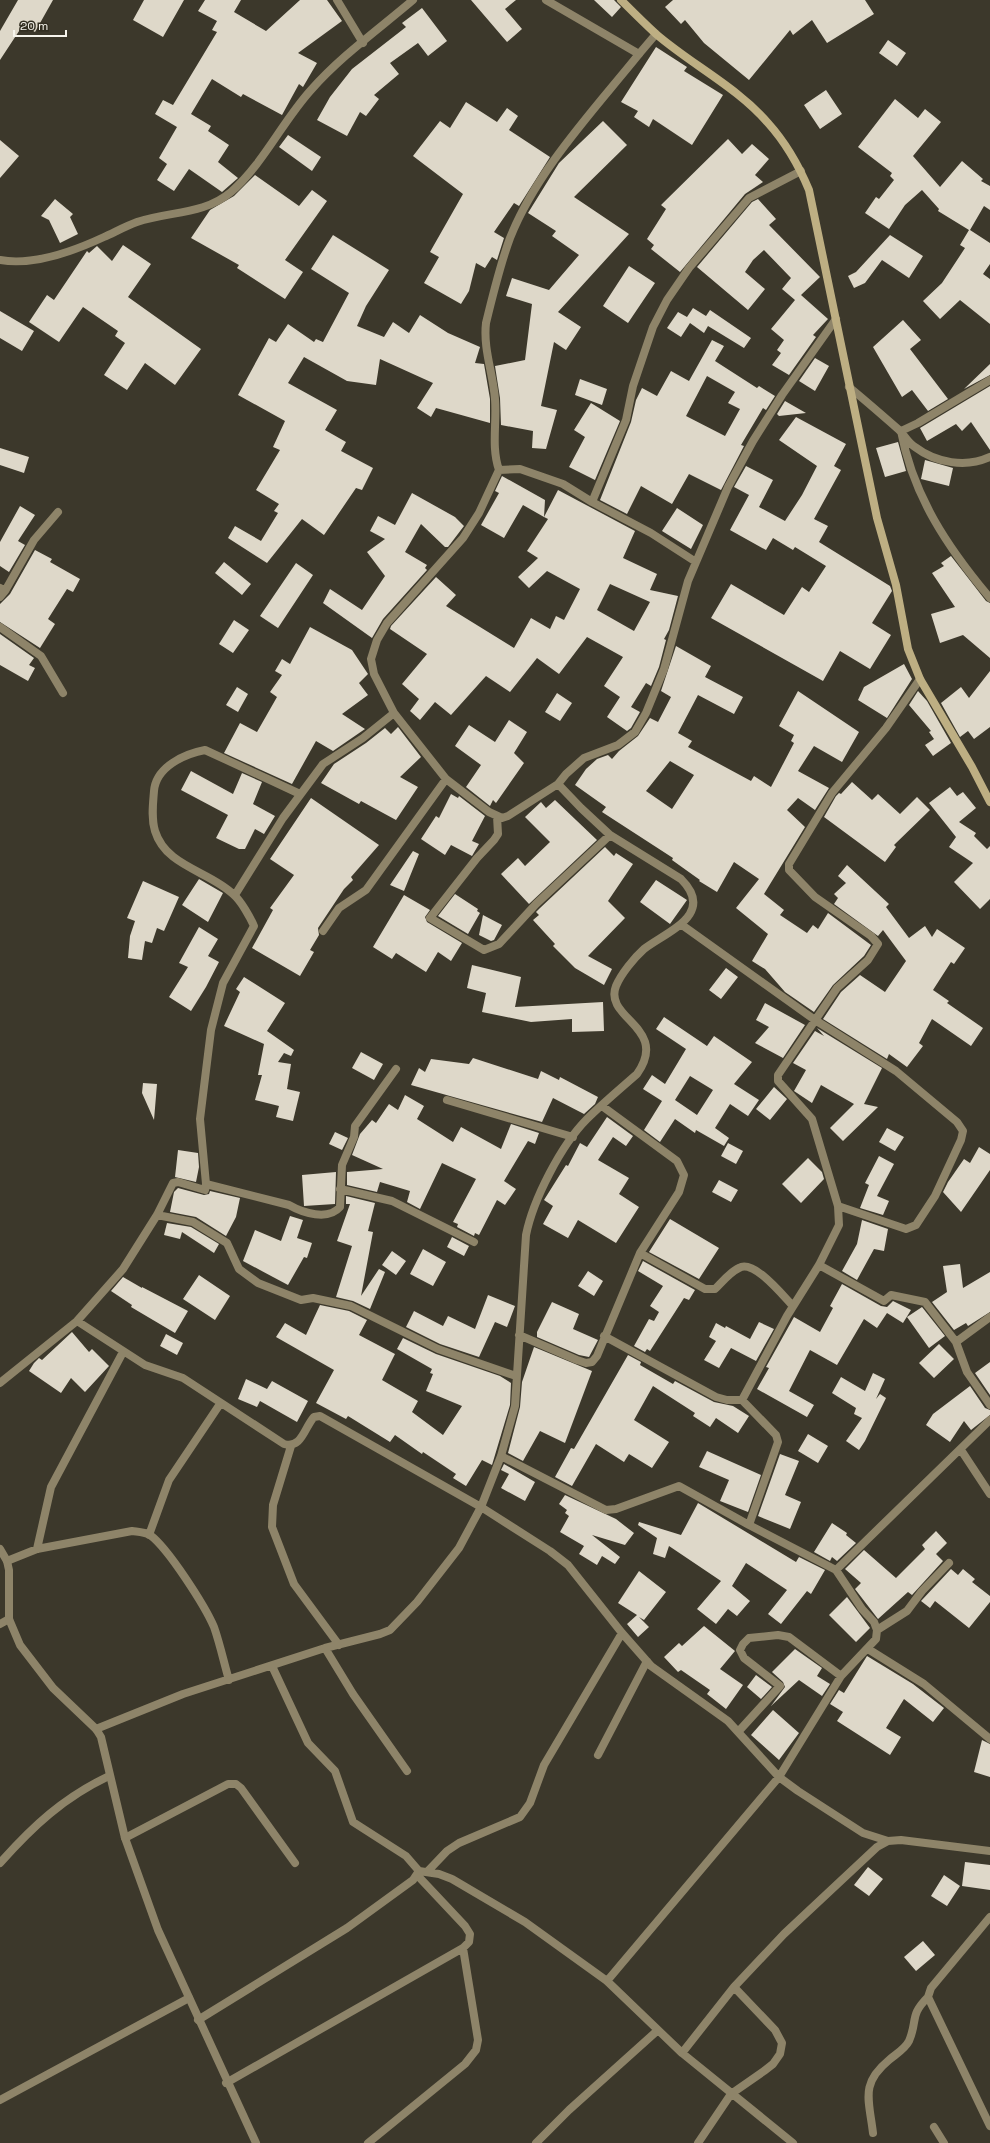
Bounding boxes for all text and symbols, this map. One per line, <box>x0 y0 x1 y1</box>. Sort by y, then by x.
scale bar <box>14 12 66 38</box>
text: 20 m <box>20 18 48 34</box>

